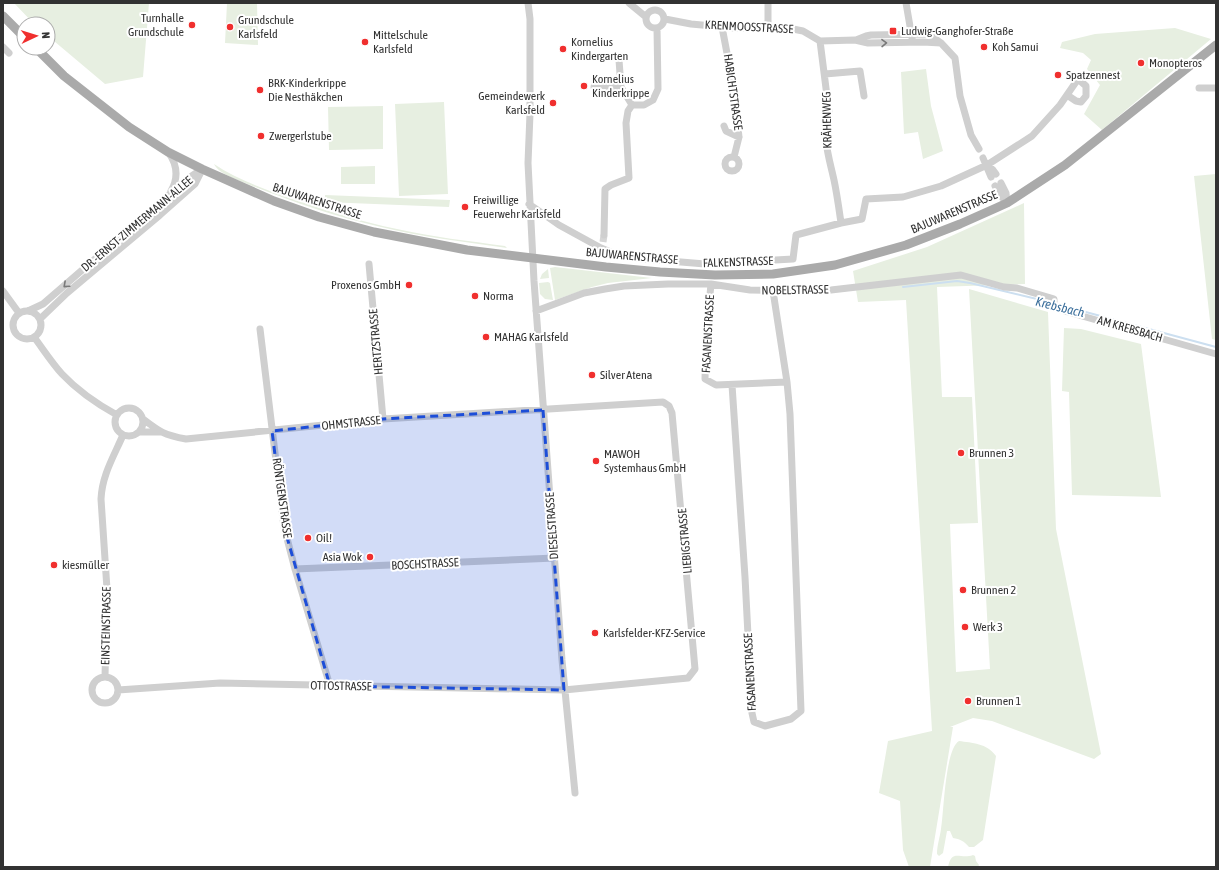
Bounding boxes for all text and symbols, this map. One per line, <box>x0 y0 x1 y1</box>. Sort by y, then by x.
place label: Turnhalle Grundschule <box>128 11 184 39</box>
place label: Grundschule Karlsfeld <box>238 13 294 41</box>
north arrow <box>16 16 56 56</box>
street label: KRENMOOSSTRASSE <box>704 18 794 36</box>
marker: Turnhalle Grundschule <box>187 20 197 30</box>
marker: Grundschule Karlsfeld <box>225 22 235 32</box>
place label: Ludwig-Ganghofer-Straße <box>901 24 1013 38</box>
marker: Ludwig-Ganghofer-Straße <box>888 26 898 36</box>
place label: Mittelschule Karlsfeld <box>373 28 428 56</box>
text: N <box>40 32 52 39</box>
place label: Kornelius Kindergarten <box>571 35 628 63</box>
marker: Mittelschule Karlsfeld <box>360 37 370 47</box>
one-way arrow <box>881 39 887 47</box>
place label: Koh Samui <box>992 40 1039 54</box>
marker: Koh Samui <box>979 42 989 52</box>
marker: Kornelius Kindergarten <box>558 44 568 54</box>
street label: HABICHTSTRASSE <box>721 53 745 131</box>
place label: Monopteros <box>1149 56 1202 70</box>
marker: Monopteros <box>1136 58 1146 68</box>
place label: Spatzennest <box>1066 68 1121 82</box>
marker: Spatzennest <box>1053 70 1063 80</box>
place label: Kornelius Kinderkrippe <box>592 72 650 100</box>
place label: BRK-Kinderkrippe Die Nesthäkchen <box>268 76 346 104</box>
marker: Kornelius Kinderkrippe <box>579 81 589 91</box>
marker: BRK-Kinderkrippe Die Nesthäkchen <box>255 85 265 95</box>
place label: Gemeindewerk Karlsfeld <box>478 89 546 117</box>
street label: KRÄHENWEG <box>820 91 834 149</box>
marker: Gemeindewerk Karlsfeld <box>548 98 558 108</box>
place label: Zwergerlstube <box>269 129 332 143</box>
marker: Zwergerlstube <box>256 131 266 141</box>
street label: DR.-ERNST-ZIMMERMANN-ALLEE <box>79 173 195 275</box>
street label: BAJUWARENSTRASSE <box>271 180 363 222</box>
street label: BAJUWARENSTRASSE <box>909 188 999 236</box>
place label: Freiwillige Feuerwehr Karlsfeld <box>473 193 561 221</box>
marker: Freiwillige Feuerwehr Karlsfeld <box>460 202 470 212</box>
street label: BAJUWARENSTRASSE <box>585 245 679 267</box>
street label: FALKENSTRASSE <box>702 254 774 270</box>
place label: Proxenos GmbH <box>331 278 401 292</box>
one-way arrow <box>63 280 71 287</box>
marker: Proxenos GmbH <box>404 280 414 290</box>
street label: NOBELSTRASSE <box>761 282 829 298</box>
place label: Norma <box>483 289 513 303</box>
marker: Norma <box>470 291 480 301</box>
water label: Krebsbach <box>1034 294 1087 320</box>
street label: FASANENSTRASSE <box>699 295 717 373</box>
street label: HERTZSTRASSE <box>366 308 386 376</box>
street label: AM KREBSBACH <box>1096 313 1164 345</box>
place label: MAHAG Karlsfeld <box>494 330 568 344</box>
marker: MAHAG Karlsfeld <box>481 332 491 342</box>
place label: Silver Atena <box>600 368 652 382</box>
marker: Silver Atena <box>587 370 597 380</box>
street label: OHMSTRASSE <box>321 413 381 433</box>
place label: Brunnen 3 <box>969 446 1014 460</box>
place label: MAWOH Systemhaus GmbH <box>604 447 686 475</box>
marker: Brunnen 3 <box>956 448 966 458</box>
marker: MAWOH Systemhaus GmbH <box>591 456 601 466</box>
street label: RÖNTGENSTRASSE <box>269 457 295 539</box>
street label: DIESELSTRASSE <box>543 492 561 560</box>
street label: LIEBIGSTRASSE <box>675 508 695 574</box>
place label: Oil! <box>316 531 332 545</box>
marker: Oil! <box>303 533 313 543</box>
place label: Asia Wok <box>323 550 363 564</box>
marker: Asia Wok <box>365 552 375 562</box>
street label: BOSCHSTRASSE <box>391 555 459 573</box>
place label: kiesmüller <box>62 558 109 572</box>
marker: kiesmüller <box>49 560 59 570</box>
place label: Brunnen 2 <box>971 583 1016 597</box>
marker: Brunnen 2 <box>958 585 968 595</box>
street label: EINSTEINSTRASSE <box>98 587 114 665</box>
place label: Werk 3 <box>973 620 1003 634</box>
marker: Werk 3 <box>960 622 970 632</box>
place label: Karlsfelder-KFZ-Service <box>603 626 705 640</box>
marker: Karlsfelder-KFZ-Service <box>590 628 600 638</box>
street label: FASANENSTRASSE <box>741 633 759 711</box>
street label: OTTOSTRASSE <box>310 678 372 694</box>
place label: Brunnen 1 <box>976 694 1022 708</box>
marker: Brunnen 1 <box>963 696 973 706</box>

